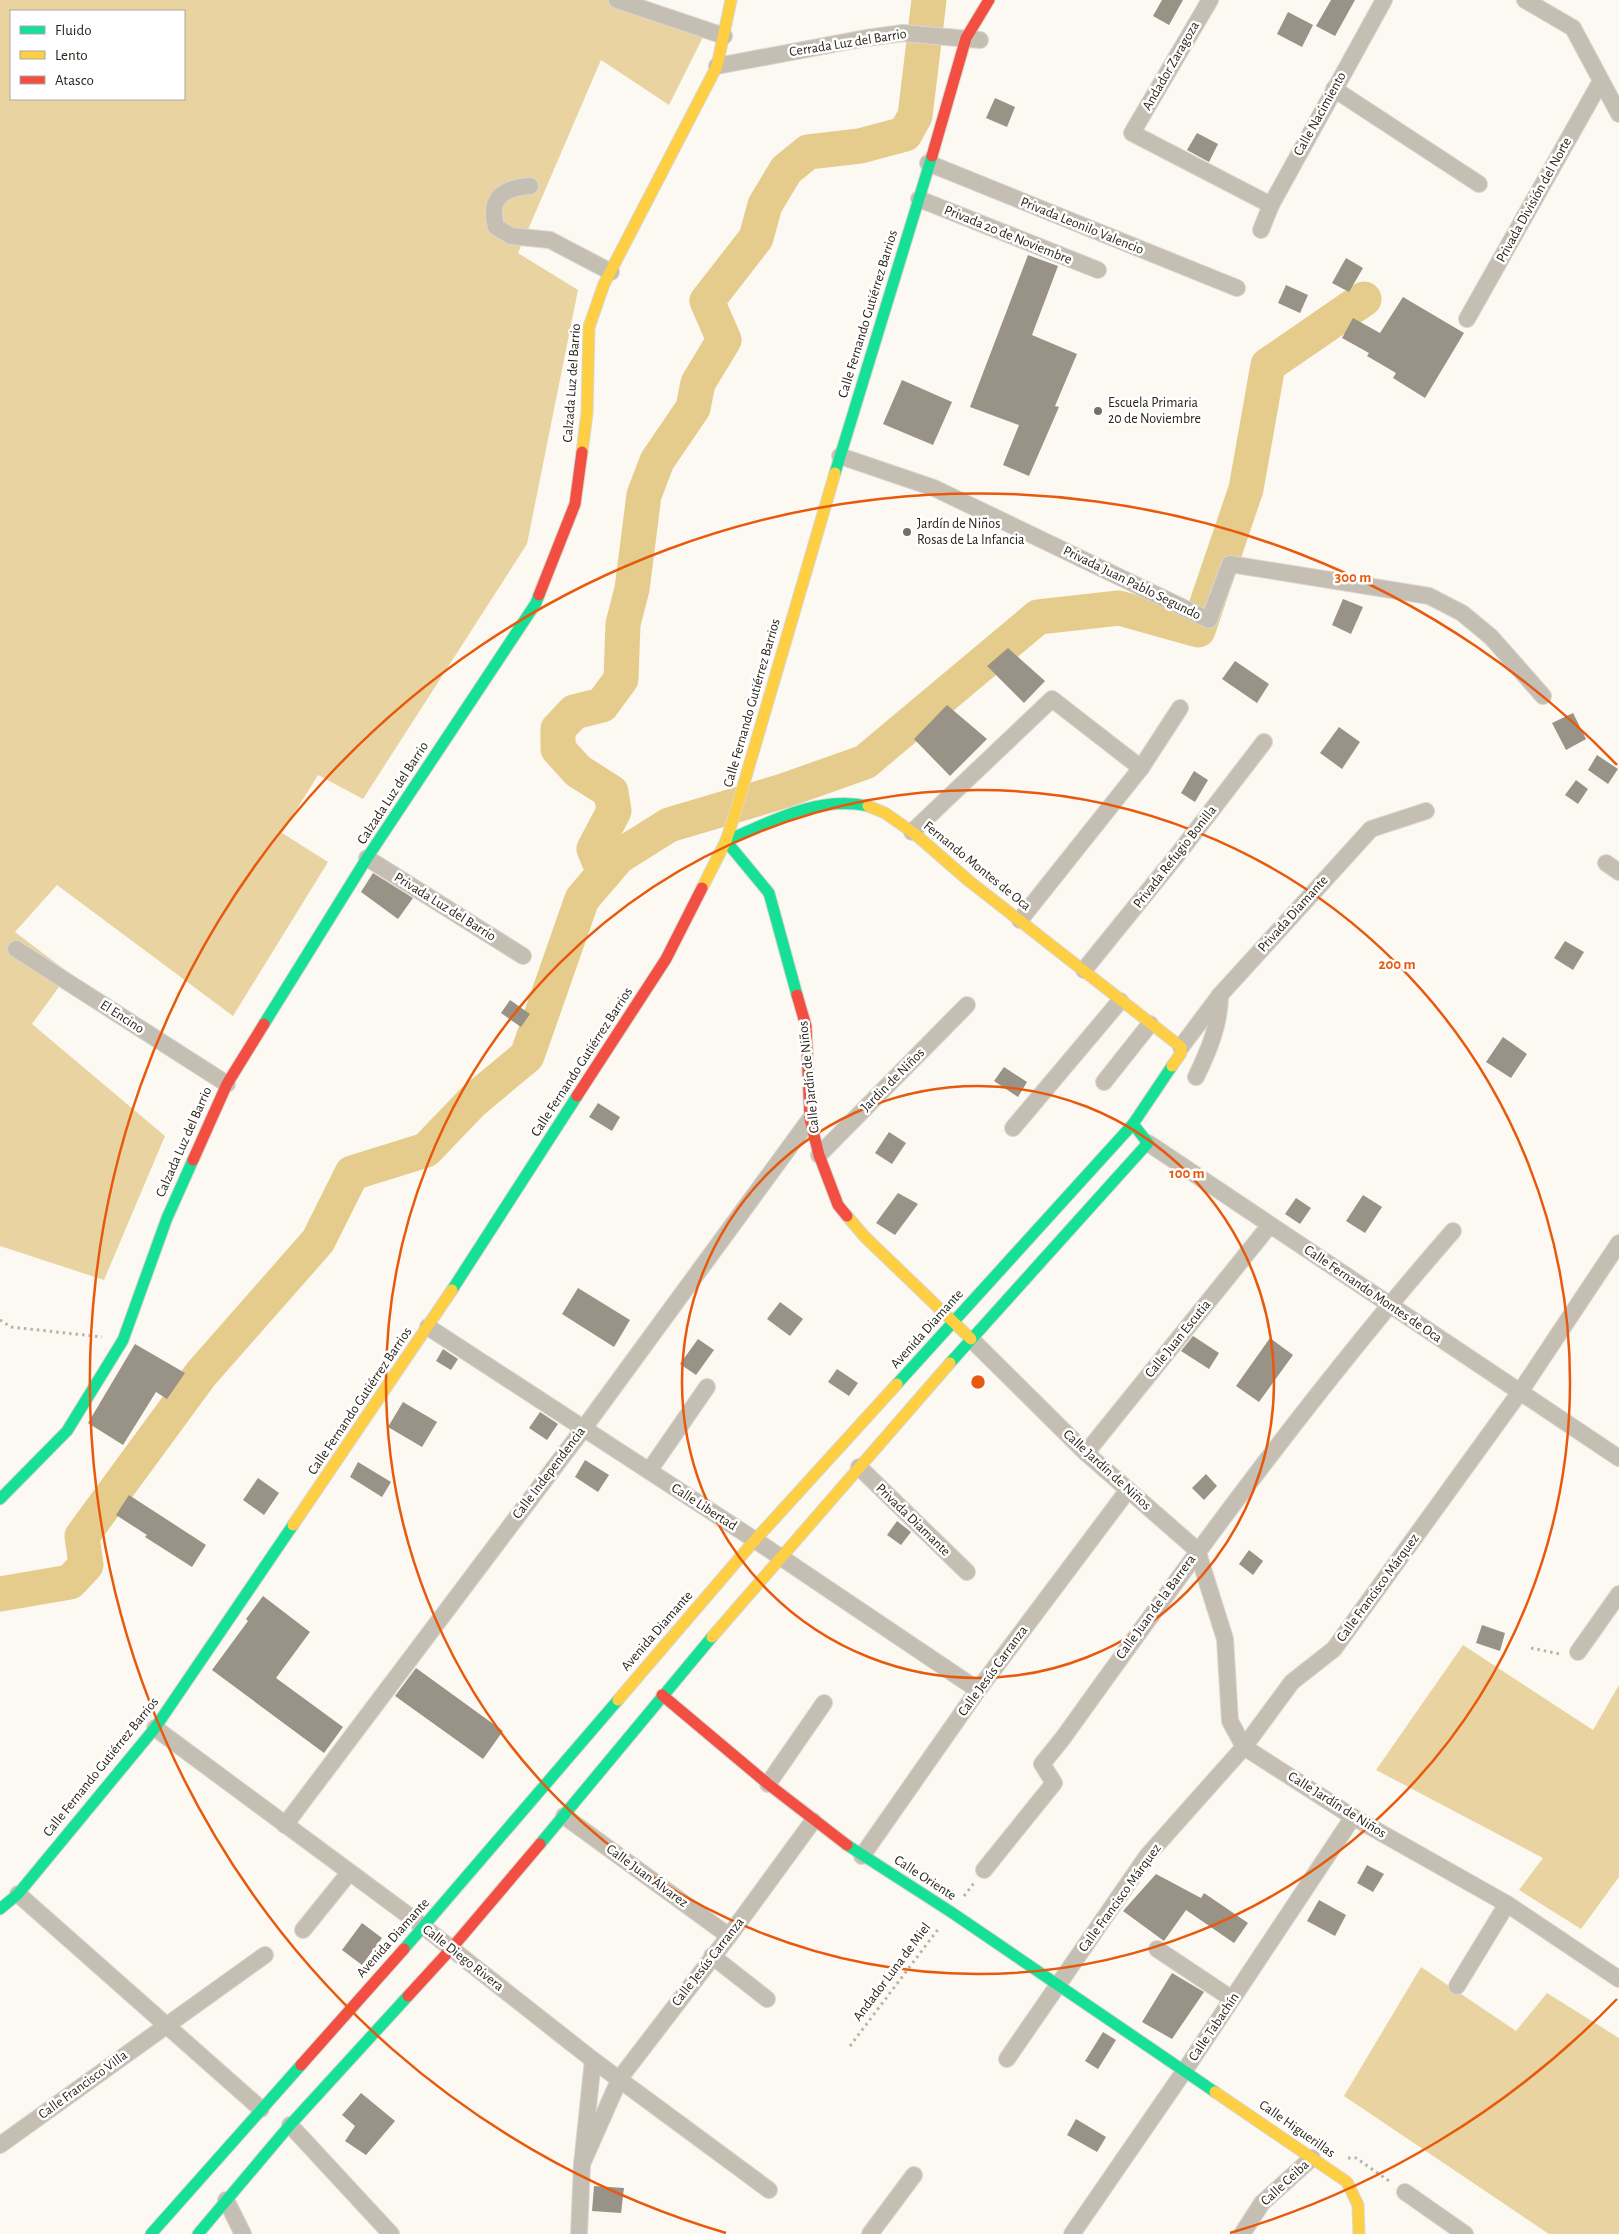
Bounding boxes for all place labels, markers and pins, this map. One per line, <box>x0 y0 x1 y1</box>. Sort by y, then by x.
place label: Escuela Primaria 20 de Noviembre <box>1108 396 1201 426</box>
marker: Escuela Primaria 20 de Noviembre <box>1092 405 1104 417</box>
place label: Jardín de Niños Rosas de La Infancia <box>917 517 1025 547</box>
marker: Jardín de Niños Rosas de La Infancia <box>901 526 913 538</box>
centre of rings <box>969 1373 987 1391</box>

